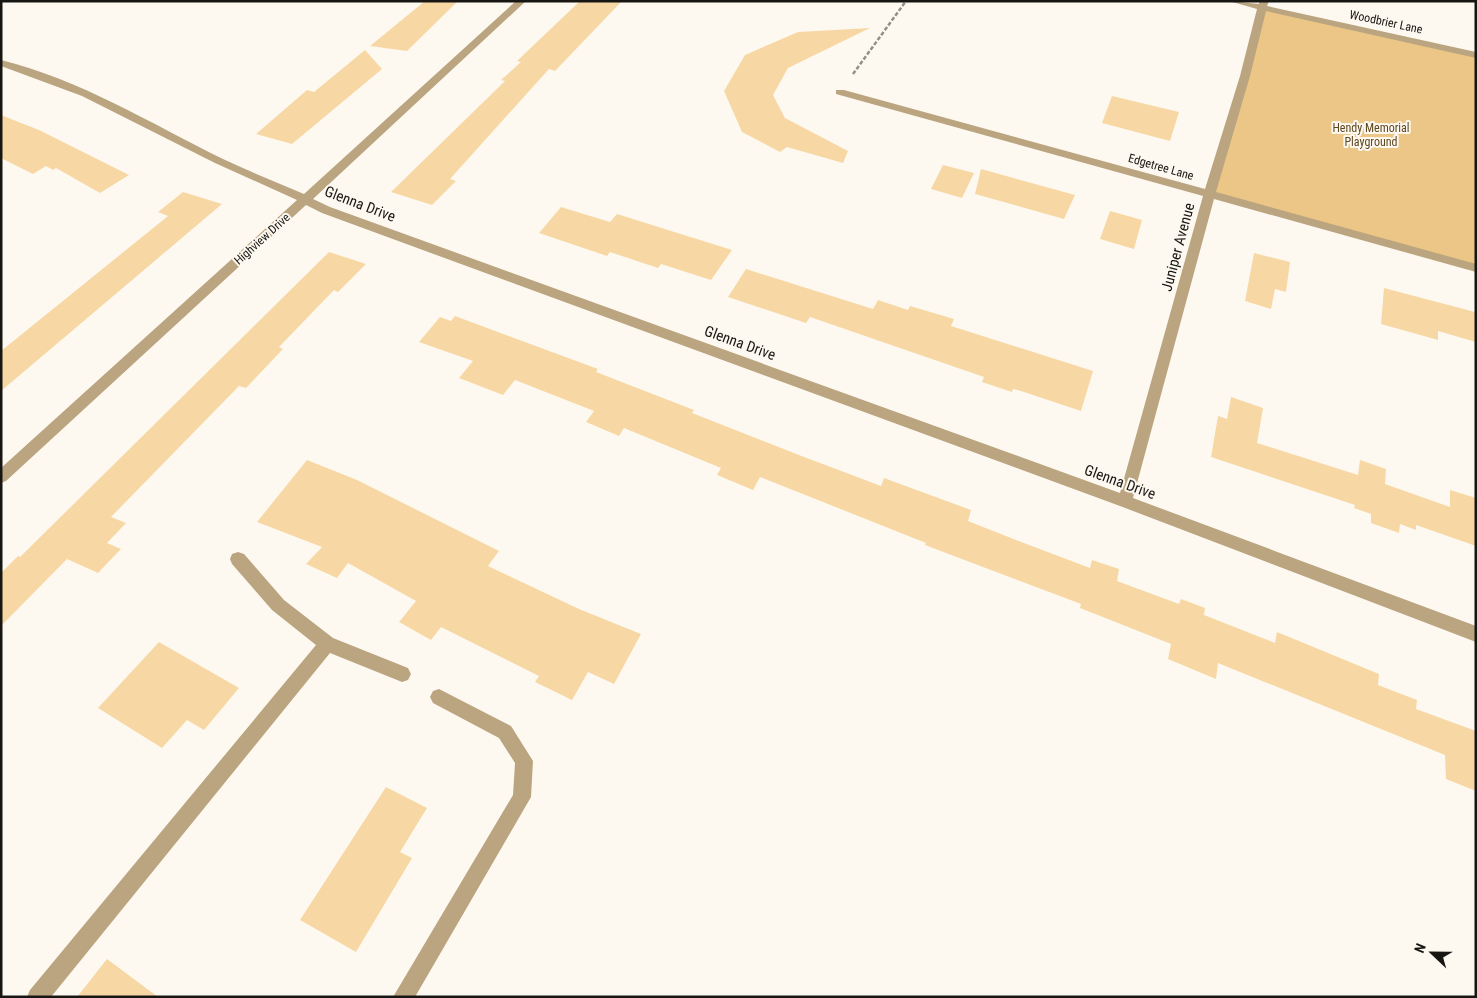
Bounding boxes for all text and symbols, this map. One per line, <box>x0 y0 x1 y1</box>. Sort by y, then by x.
street label: Woodbrier Lane <box>1348 7 1424 37</box>
park label: Hendy Memorial Playground <box>1332 121 1410 149</box>
street label: Edgetree Lane <box>1127 151 1196 183</box>
street label: Glenna Drive <box>322 182 398 226</box>
street label: Juniper Avenue <box>1158 201 1198 293</box>
street label: Highview Drive <box>231 210 293 268</box>
street label: Glenna Drive <box>702 322 778 364</box>
street label: Glenna Drive <box>1082 461 1158 503</box>
north arrow <box>1407 928 1457 978</box>
text: N <box>1411 941 1429 955</box>

